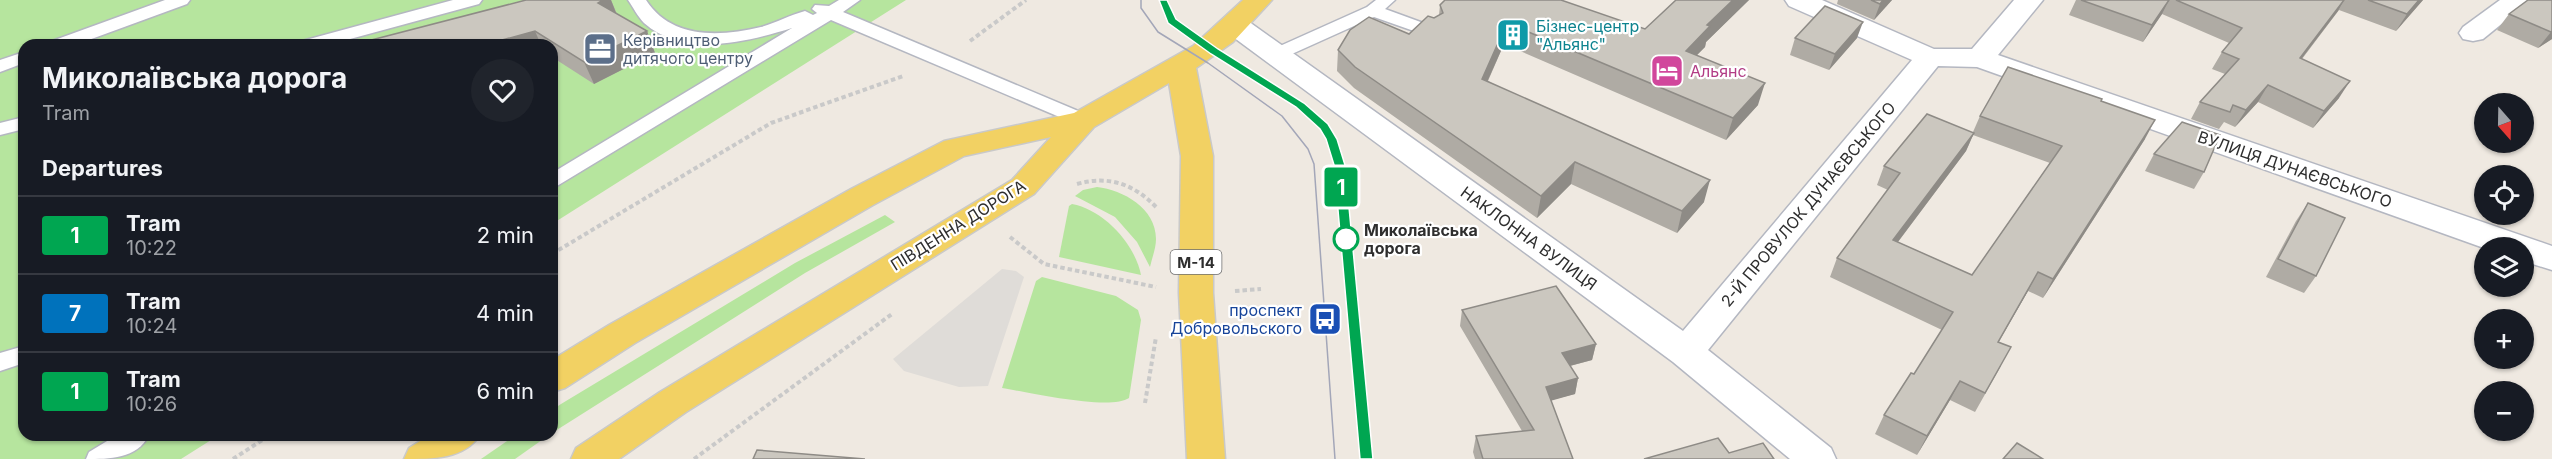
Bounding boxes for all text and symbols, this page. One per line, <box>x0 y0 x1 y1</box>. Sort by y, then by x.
place label: Бізнес-центр "Альянс" <box>1536 16 1639 54</box>
building icon: Бізнес-центр "Альянс" <box>1495 17 1531 53</box>
place label: Керівництво дитячого центру <box>623 30 753 68</box>
office icon: Керівництво дитячого центру <box>582 31 618 67</box>
hotel icon: Альянс <box>1649 53 1685 89</box>
button: heart <box>471 59 534 122</box>
text: Миколаївська дорога <box>42 61 347 95</box>
place label: Альянс <box>1690 61 1747 81</box>
north arrow <box>2474 93 2534 153</box>
map controls <box>2474 93 2534 441</box>
street label: 2-Й ПРОВУЛОК ДУНАЄВСЬКОГО <box>1716 98 1900 310</box>
text: Tram <box>42 101 90 125</box>
street label: ВУЛИЦЯ ДУНАЄВСЬКОГО <box>2195 126 2395 212</box>
text: Departures <box>42 155 163 181</box>
button: locate <box>2474 165 2534 225</box>
line badge: 1 <box>1322 168 1360 207</box>
street label: ПІВДЕННА ДОРОГА <box>887 175 1029 275</box>
text: 1 <box>1336 175 1346 200</box>
street label: НАКЛОННА ВУЛИЦЯ <box>1457 182 1601 294</box>
text: Tram <box>126 210 181 236</box>
place label: Миколаївська дорога <box>1364 220 1478 258</box>
text: 2 min <box>477 222 534 248</box>
text: 1 <box>70 223 80 248</box>
marker: Миколаївська дорога <box>1333 226 1359 252</box>
text: 10:22 <box>126 236 177 260</box>
button: layers <box>2474 237 2534 297</box>
road number: М-14 <box>1170 250 1222 274</box>
text: Tram <box>126 288 181 314</box>
text: 4 min <box>476 300 534 326</box>
place label: проспект Добровольского <box>1170 300 1303 338</box>
text: 7 <box>69 301 81 326</box>
bus stop icon: проспект Добровольского <box>1307 301 1343 337</box>
button: + <box>2474 309 2534 369</box>
text: 10:24 <box>126 314 177 338</box>
text: Tram <box>126 366 181 392</box>
text: 6 min <box>477 378 534 404</box>
text: 1 <box>70 379 80 404</box>
button: − <box>2474 381 2534 441</box>
text: 10:26 <box>126 392 177 416</box>

